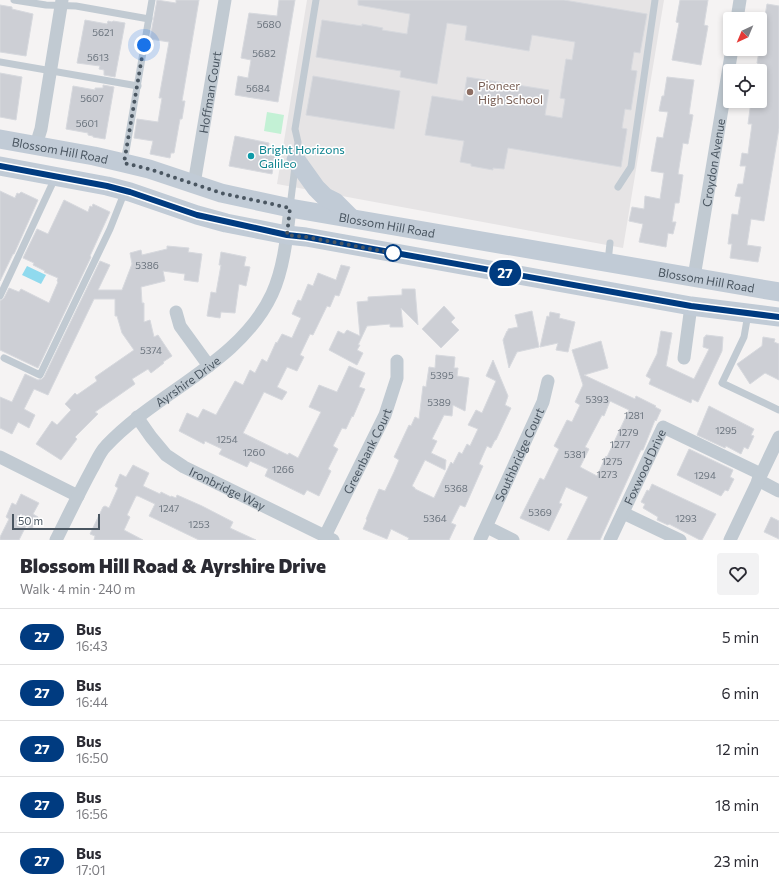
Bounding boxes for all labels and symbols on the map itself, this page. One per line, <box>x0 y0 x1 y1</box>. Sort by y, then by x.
north arrow <box>723 12 767 56</box>
house number: 5680 <box>257 18 281 30</box>
house number: 5621 <box>92 26 114 38</box>
your location <box>134 35 154 55</box>
house number: 5682 <box>252 47 276 59</box>
street label: Hoffman Court <box>196 50 223 134</box>
house number: 5613 <box>87 51 109 63</box>
place label: Pioneer High School <box>478 78 543 106</box>
house number: 5684 <box>246 82 270 94</box>
marker: Pioneer High School <box>465 87 475 97</box>
house number: 5607 <box>80 92 104 104</box>
house number: 5601 <box>76 117 98 129</box>
street label: Croydon Avenue <box>699 117 727 208</box>
street label: Blossom Hill Road <box>11 134 109 166</box>
place label: Bright Horizons Galileo <box>259 142 345 170</box>
marker: Bright Horizons Galileo <box>246 151 256 161</box>
street label: Blossom Hill Road <box>338 210 436 240</box>
unlabelled marker <box>384 244 402 262</box>
house number: 5386 <box>135 259 159 271</box>
line badge: 27 <box>487 260 523 286</box>
street label: Blossom Hill Road <box>657 264 756 295</box>
house number: 5374 <box>140 344 162 356</box>
street label: Ayrshire Drive <box>152 353 223 409</box>
house number: 5395 <box>430 369 454 381</box>
house number: 5393 <box>585 393 609 405</box>
house number: 5389 <box>427 396 451 408</box>
street label: Southbridge Court <box>492 405 547 504</box>
street label: Greenbank Court <box>340 406 394 496</box>
house number: 1281 <box>624 409 644 421</box>
house number: 1295 <box>715 424 737 436</box>
house number: 1279 <box>617 426 639 438</box>
street label: Foxwood Drive <box>621 427 668 507</box>
house number: 1254 <box>216 433 238 445</box>
house number: 1277 <box>610 438 630 450</box>
house number: 1260 <box>243 446 265 458</box>
house number: 5381 <box>564 448 586 460</box>
house number: 1275 <box>602 455 623 467</box>
house number: 1266 <box>272 463 294 475</box>
street label: Ironbridge Way <box>187 464 268 513</box>
house number: 1273 <box>597 468 618 480</box>
house number: 1294 <box>694 469 716 481</box>
house number: 5368 <box>444 482 468 494</box>
house number: 1247 <box>159 502 179 514</box>
house number: 5369 <box>528 506 552 518</box>
scale bar <box>12 512 100 531</box>
house number: 5364 <box>423 512 447 524</box>
house number: 1293 <box>675 512 697 524</box>
house number: 1253 <box>188 518 210 530</box>

